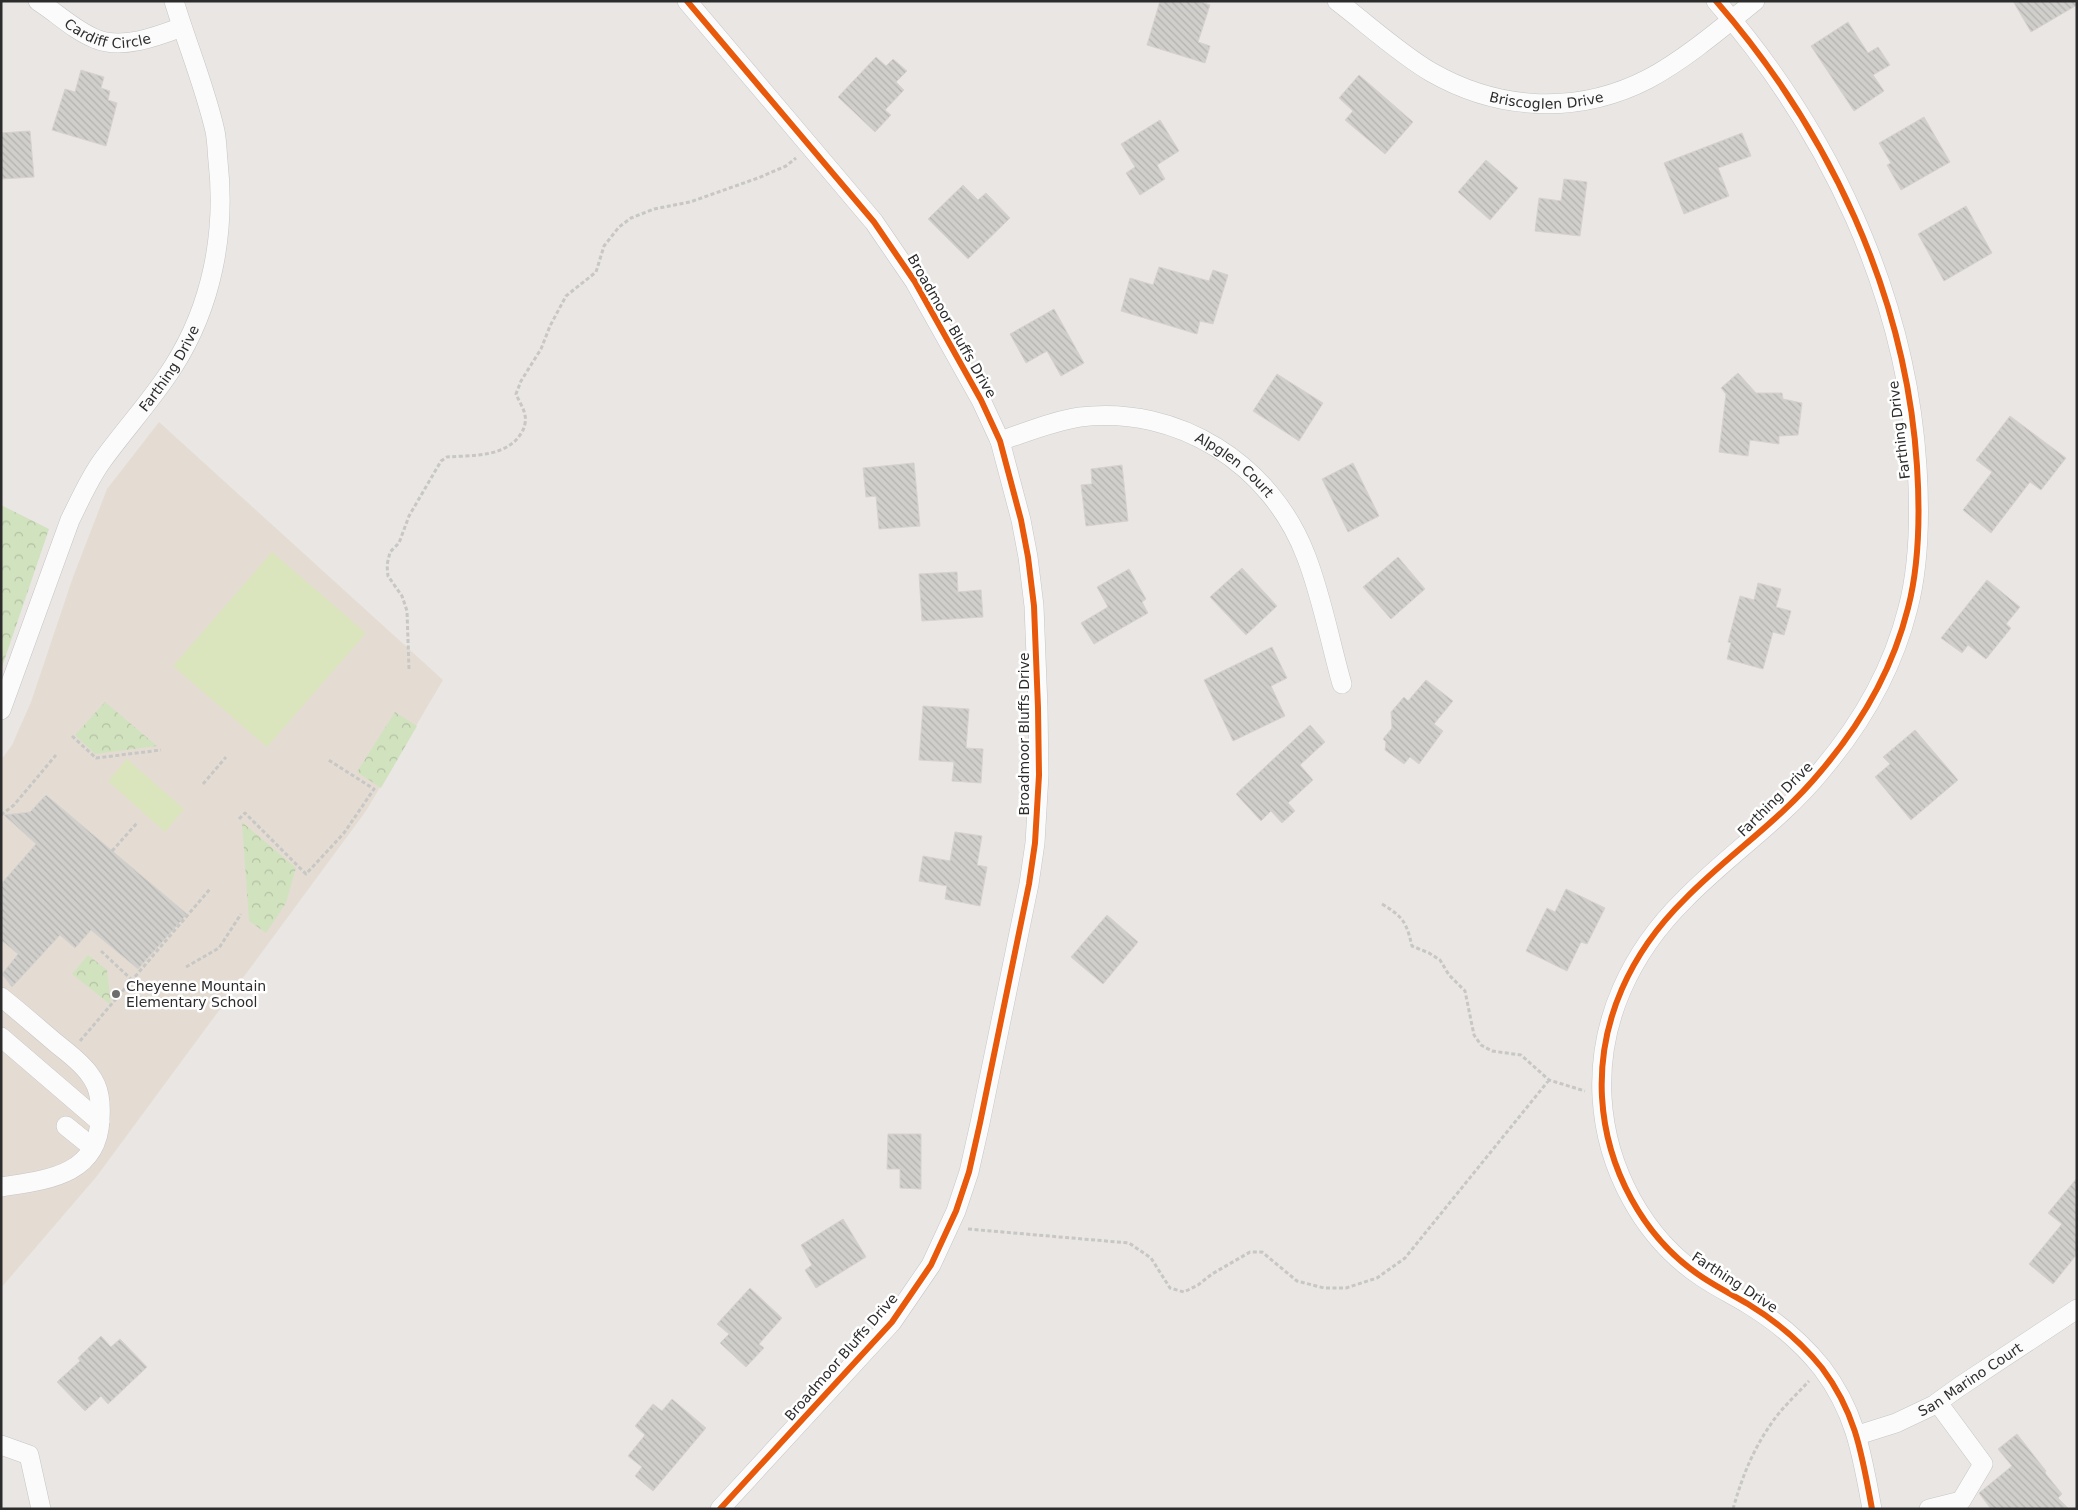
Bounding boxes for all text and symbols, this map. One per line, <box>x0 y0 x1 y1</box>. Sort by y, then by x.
street label: Cardiff Circle <box>62 15 153 51</box>
street label: Briscoglen Drive <box>1488 89 1605 112</box>
street label: Broadmoor Bluffs Drive <box>904 251 1000 401</box>
street label: Farthing Drive <box>136 323 202 415</box>
street label: Farthing Drive <box>1885 380 1913 480</box>
street label: Alpglen Court <box>1193 429 1277 501</box>
street label: Broadmoor Bluffs Drive <box>1016 652 1032 816</box>
street label: Farthing Drive <box>1734 758 1816 840</box>
place label: Cheyenne Mountain Elementary School <box>126 978 266 1010</box>
marker: Cheyenne Mountain Elementary School <box>110 988 122 1000</box>
street label: Farthing Drive <box>1689 1248 1781 1316</box>
street label: Broadmoor Bluffs Drive <box>781 1290 901 1424</box>
street label: San Marino Court <box>1916 1339 2026 1419</box>

